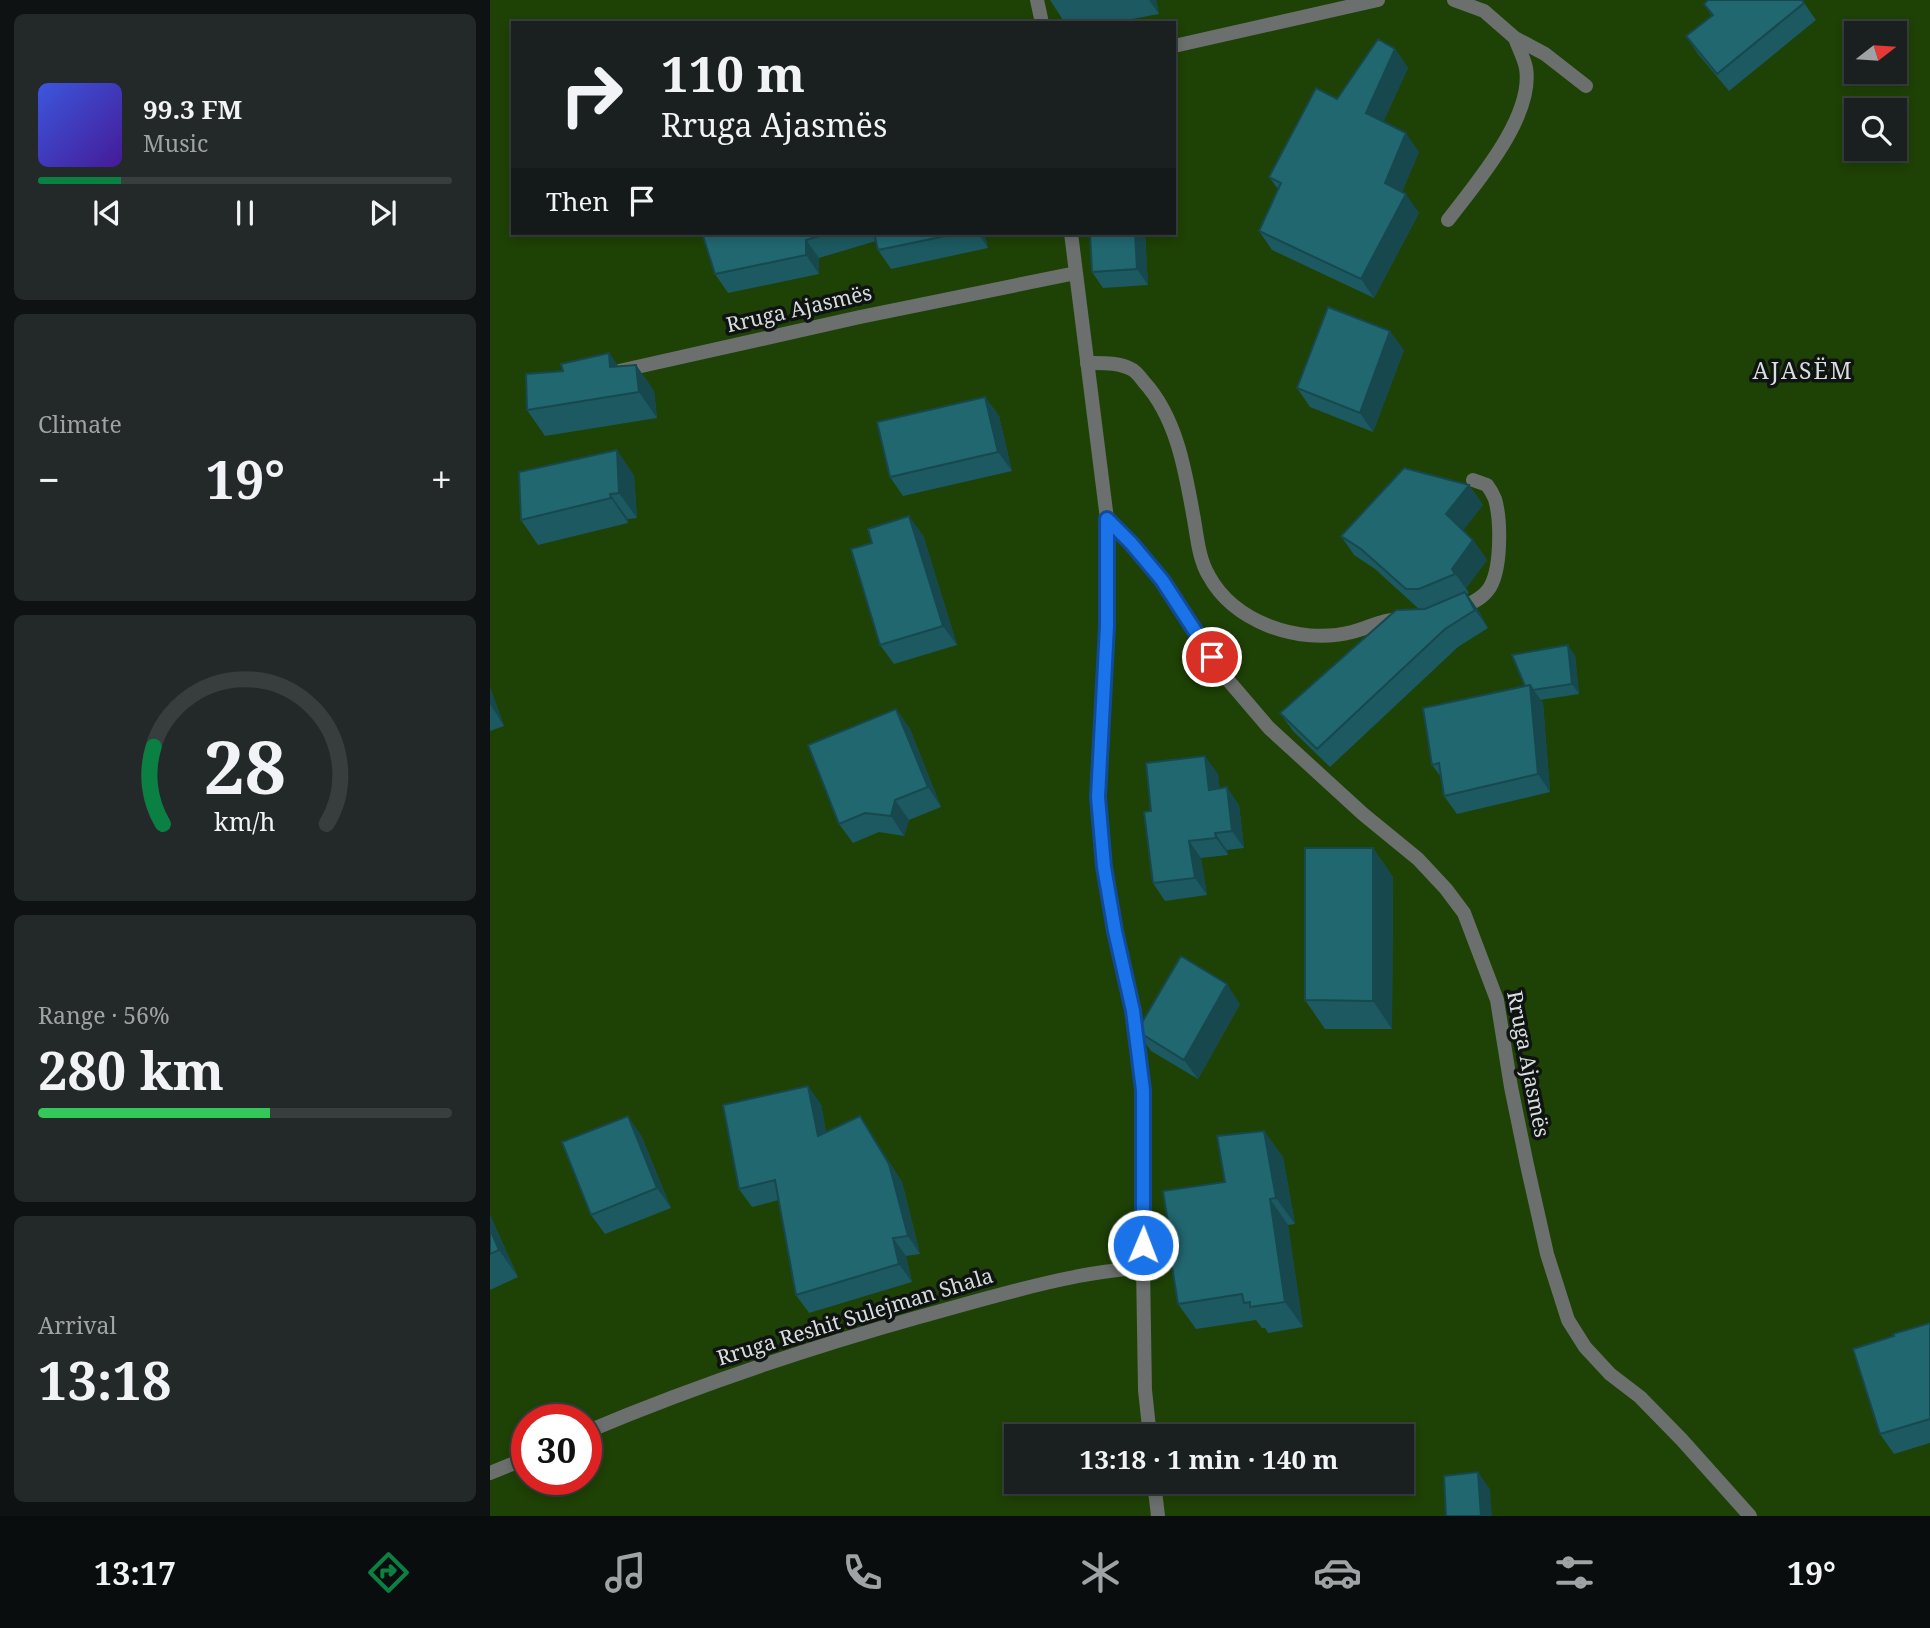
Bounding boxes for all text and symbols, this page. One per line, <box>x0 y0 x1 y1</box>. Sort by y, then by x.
north arrow <box>1844 21 1908 84</box>
map controls <box>1844 21 1907 161</box>
text: 110 m <box>661 40 805 106</box>
icon: right <box>546 49 637 140</box>
text: 99.3 FM <box>143 91 242 127</box>
button: search <box>1844 98 1907 161</box>
text: Rruga Ajasmës <box>661 103 887 146</box>
text: Music <box>143 127 208 159</box>
icon: arrive <box>623 182 661 220</box>
text: Then <box>546 183 609 219</box>
icon: previous <box>88 194 126 232</box>
icon: pause <box>226 194 264 232</box>
icon: next <box>364 194 402 232</box>
street label: Rruga Ajasmës <box>723 278 874 338</box>
district label: AJASËM <box>1752 354 1854 386</box>
text: Climate <box>38 408 122 440</box>
text: 19° <box>206 443 285 514</box>
text: − <box>38 453 60 505</box>
text: + <box>431 453 452 505</box>
pin <box>1182 627 1242 687</box>
icon: arrive <box>1193 638 1231 676</box>
text: 28 <box>204 716 286 815</box>
text: km/h <box>214 804 276 838</box>
street label: Rruga Ajasmës <box>1501 988 1557 1139</box>
text: Range · 56% <box>38 999 170 1031</box>
text: 280 km <box>38 1034 224 1105</box>
position arrow <box>1106 1208 1180 1282</box>
street label: Rruga Reshit Sulejman Shala <box>713 1261 996 1371</box>
text: Arrival <box>38 1309 117 1341</box>
text: 13:18 <box>38 1344 171 1415</box>
speed limit sign: 30 <box>511 1404 602 1495</box>
text: 13:18 · 1 min · 140 m <box>1079 1441 1339 1477</box>
icon: directions <box>364 1548 413 1597</box>
icon: music <box>601 1548 650 1597</box>
icon: phone <box>838 1548 887 1597</box>
icon: climate <box>1076 1548 1125 1597</box>
icon: car <box>1313 1548 1362 1597</box>
icon: filters <box>1550 1548 1599 1597</box>
text: 13:17 <box>94 1551 176 1594</box>
text: 19° <box>1787 1551 1836 1594</box>

